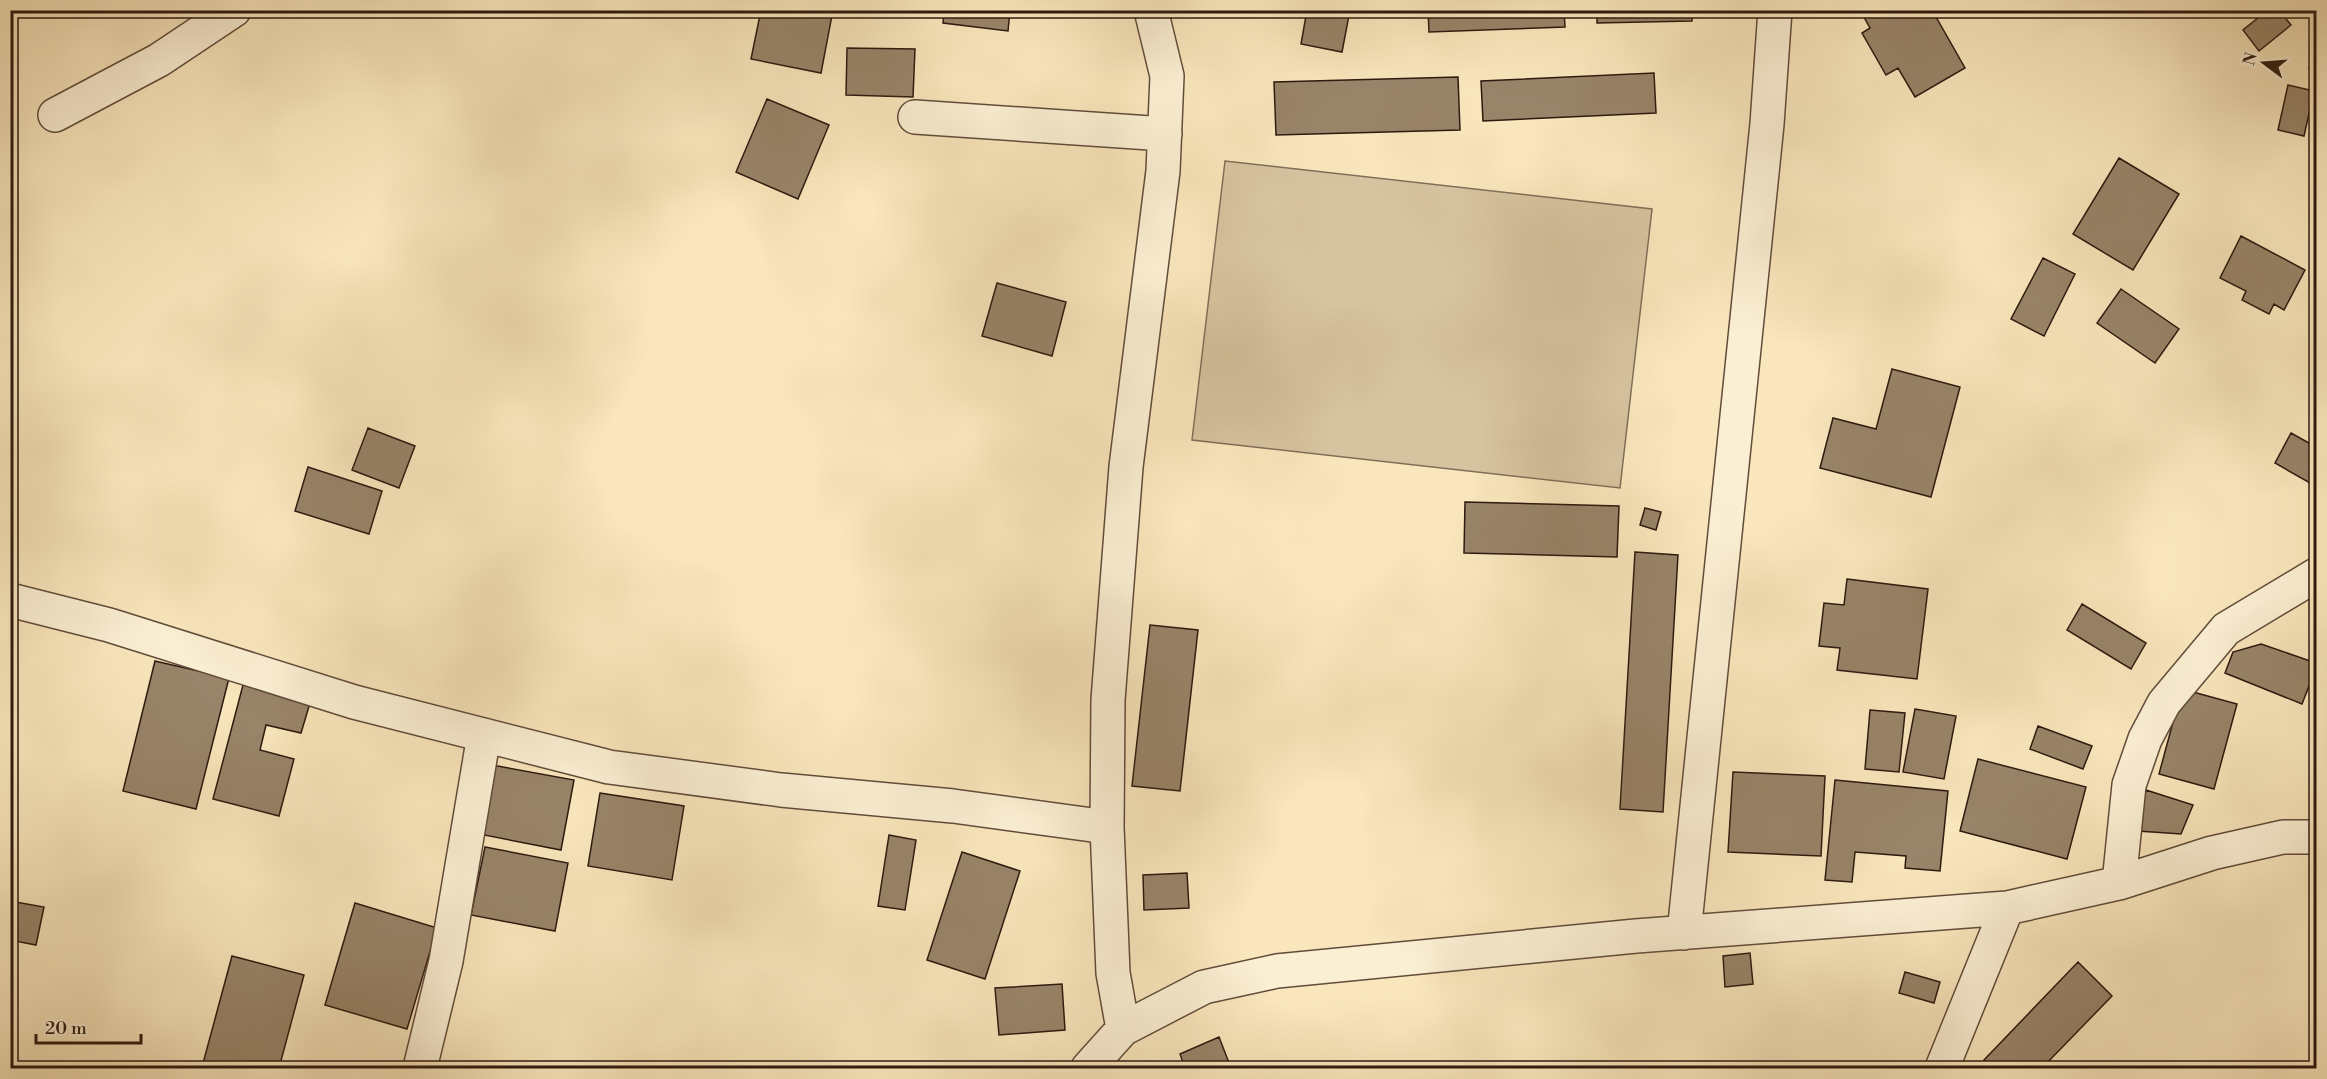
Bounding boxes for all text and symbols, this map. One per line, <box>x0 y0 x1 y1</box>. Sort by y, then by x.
north arrow <box>2234 33 2294 93</box>
text: N <box>2239 50 2262 68</box>
scale bar <box>36 1007 141 1045</box>
text: 20 m <box>45 1017 87 1040</box>

